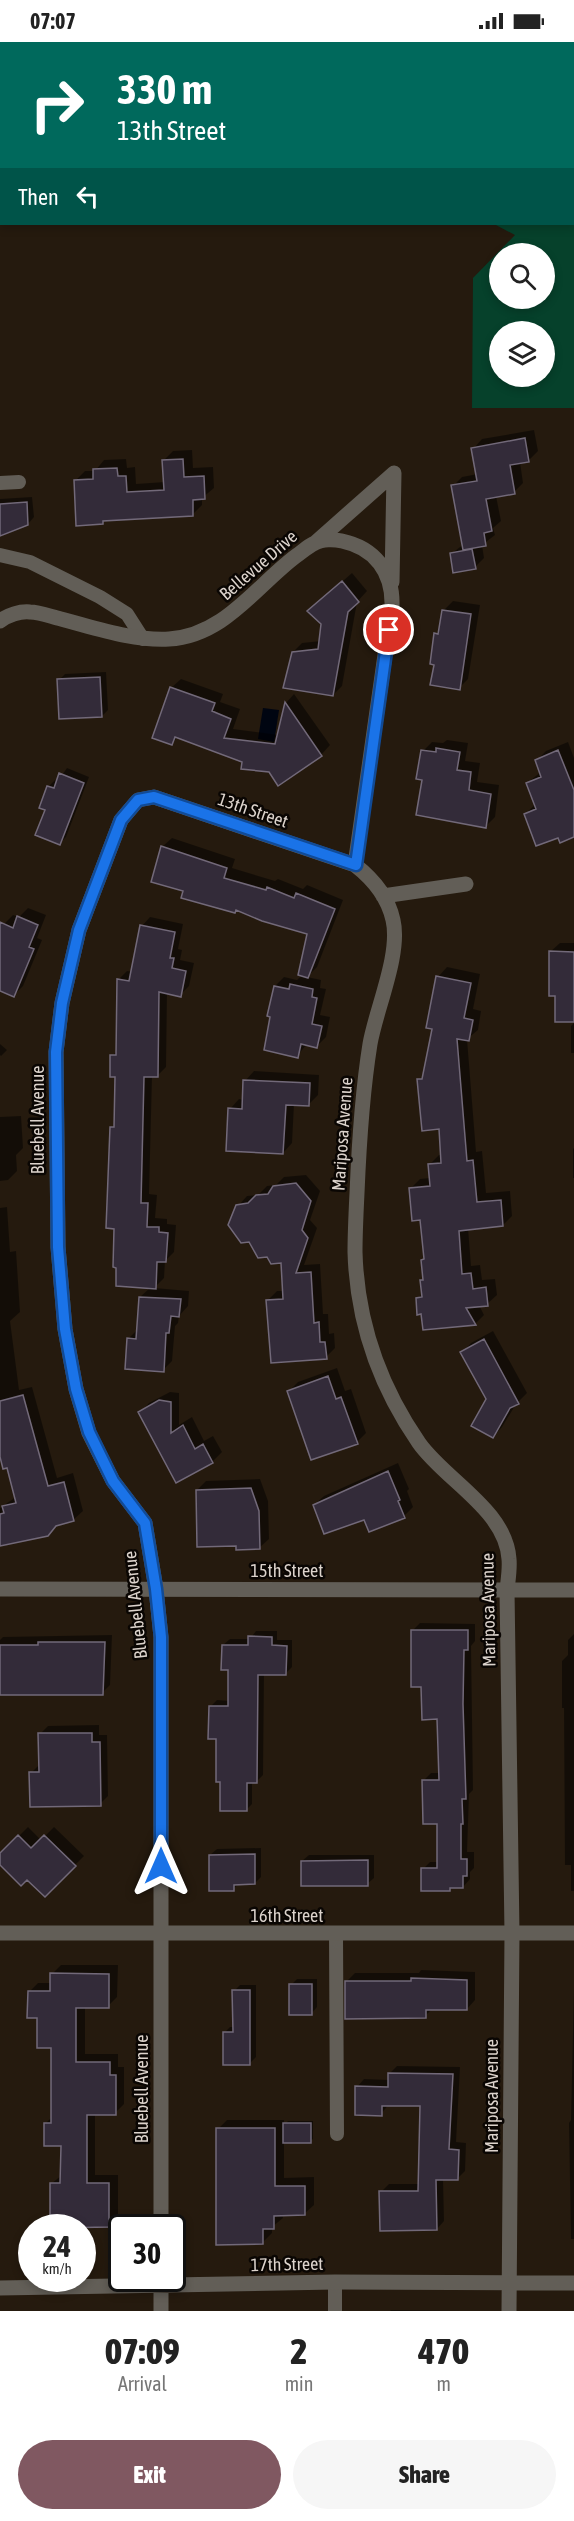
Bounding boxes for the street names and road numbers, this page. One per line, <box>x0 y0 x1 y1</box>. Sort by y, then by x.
street label: Bellevue Drive <box>215 526 301 604</box>
street label: 13th Street <box>215 788 291 832</box>
street label: Bluebell Avenue <box>27 1066 48 1174</box>
street label: Mariposa Avenue <box>328 1076 356 1192</box>
street label: Bluebell Avenue <box>119 1550 151 1660</box>
street label: Mariposa Avenue <box>477 1553 499 1667</box>
street label: 15th Street <box>251 1560 323 1581</box>
street label: 16th Street <box>251 1905 323 1926</box>
street label: Bluebell Avenue <box>131 2035 152 2143</box>
street label: Mariposa Avenue <box>481 2039 502 2153</box>
street label: 17th Street <box>250 2253 324 2275</box>

